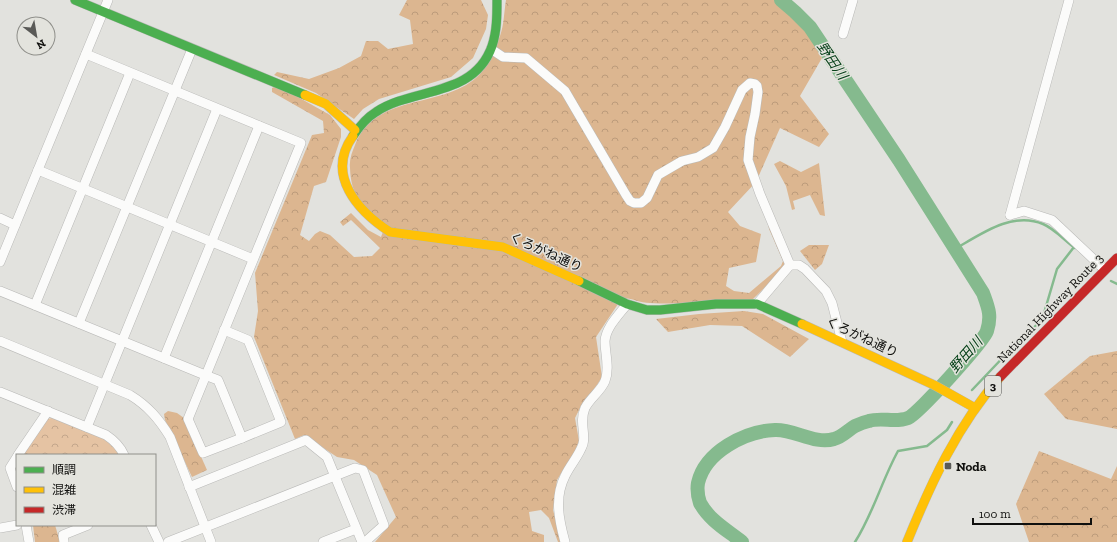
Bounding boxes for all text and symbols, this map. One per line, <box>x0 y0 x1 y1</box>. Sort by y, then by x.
north arrow <box>16 16 56 56</box>
text: N <box>33 36 48 52</box>
water label: 野田川 <box>813 39 852 85</box>
street label: くろがね通り <box>507 229 585 275</box>
street label: National Highway Route 3 <box>994 250 1106 366</box>
street label: くろがね通り <box>823 314 901 360</box>
water label: 野田川 <box>946 332 988 376</box>
road number: 3 <box>985 376 1001 396</box>
legend <box>16 454 156 526</box>
place label: Noda <box>956 459 987 474</box>
marker: Noda <box>943 461 953 471</box>
text: 順調 <box>52 463 76 477</box>
text: 混雑 <box>52 483 76 497</box>
scale bar <box>973 500 1091 526</box>
text: 渋滞 <box>52 503 76 517</box>
text: 100 m <box>979 507 1011 521</box>

